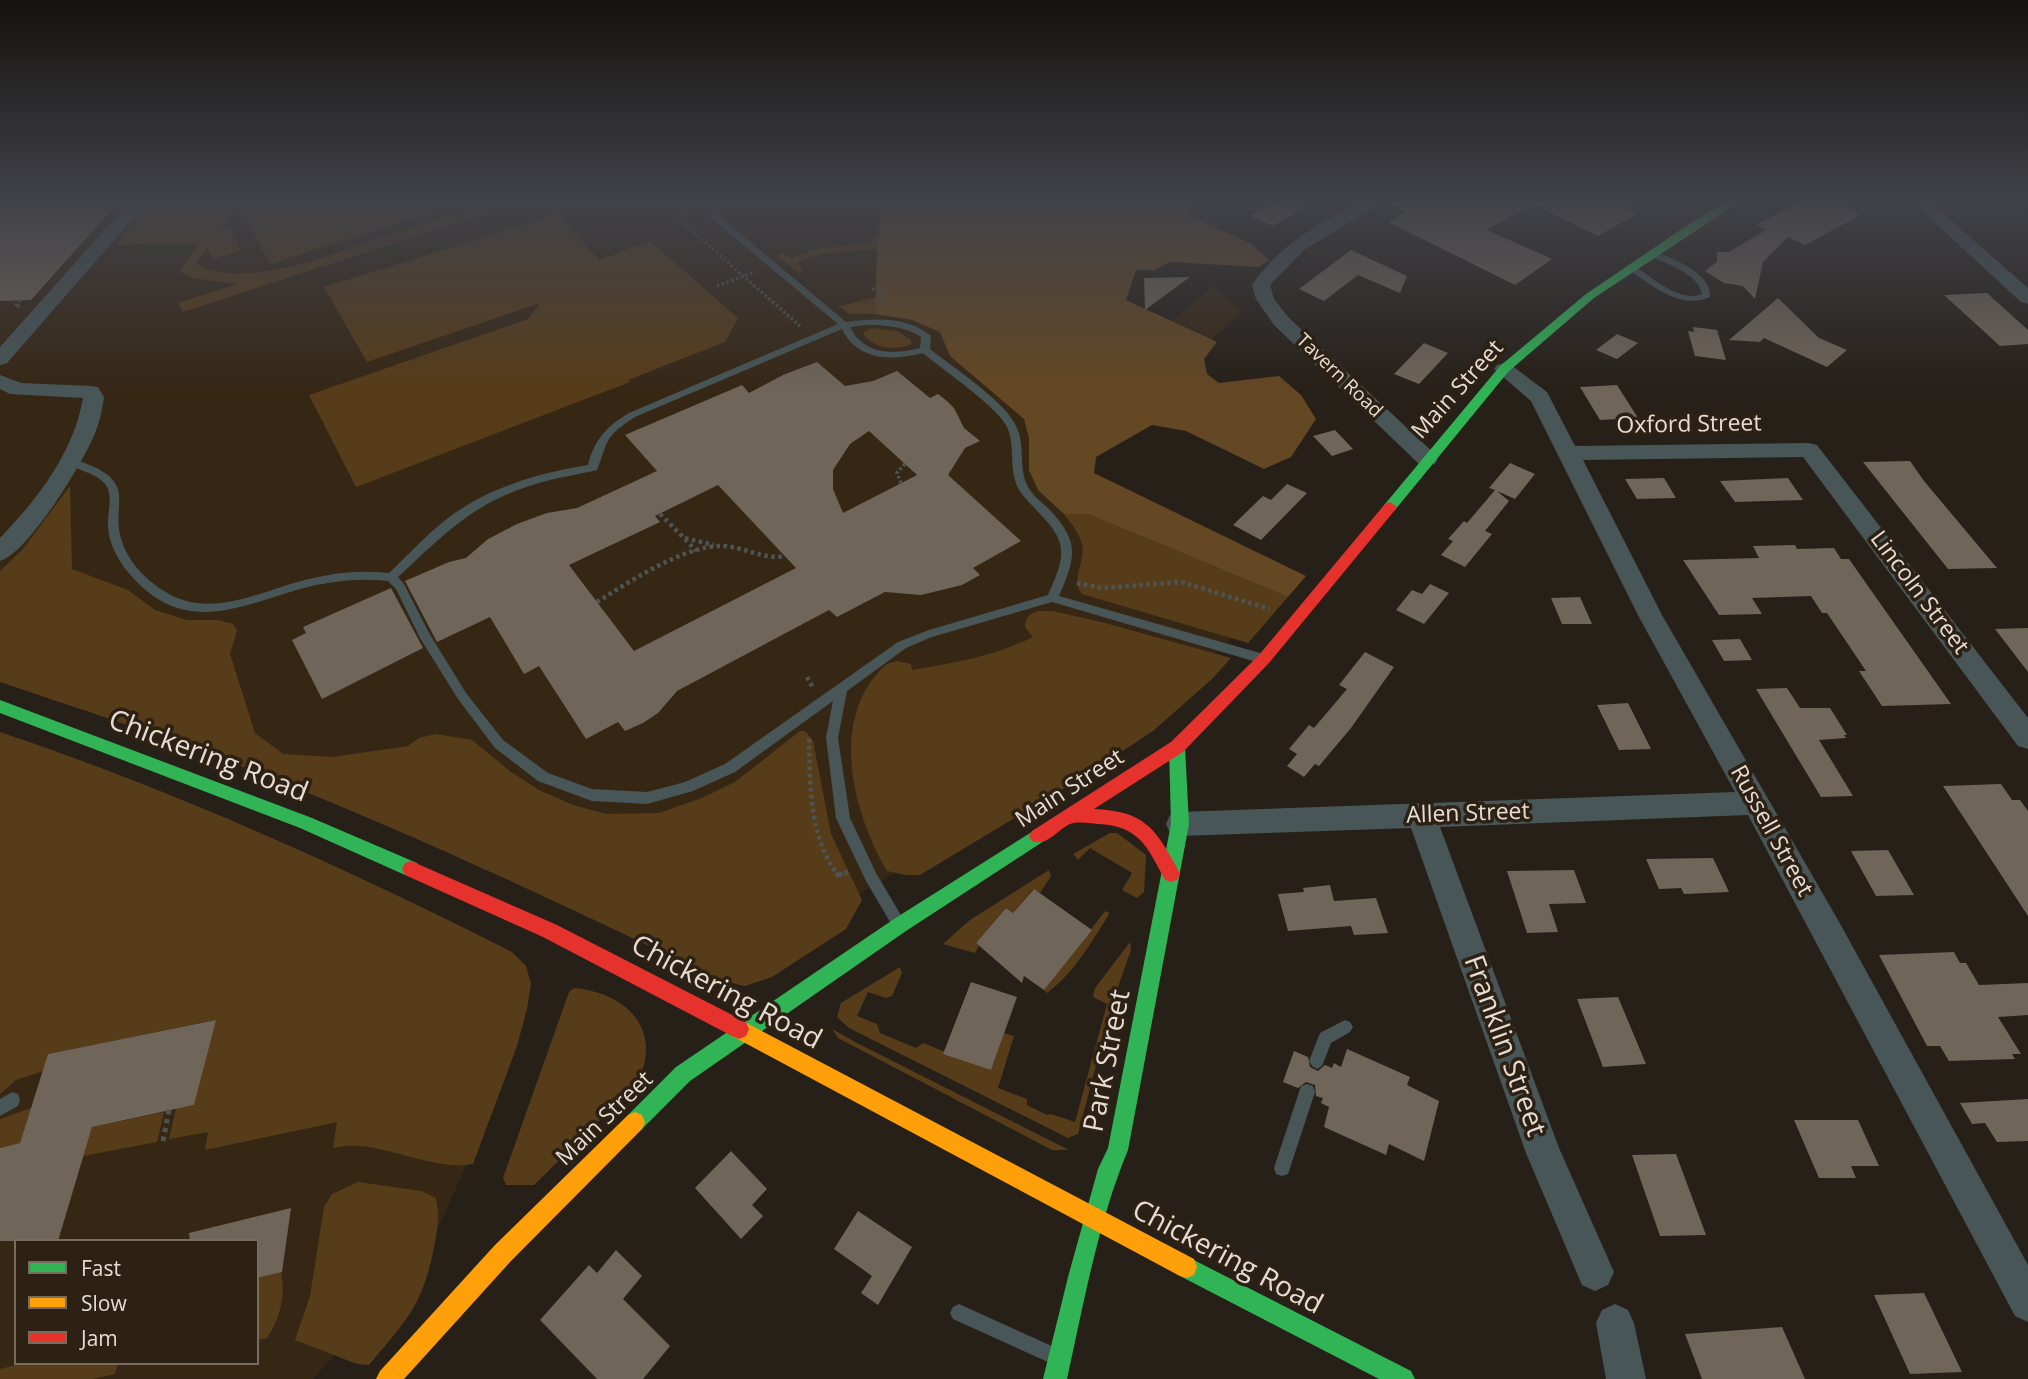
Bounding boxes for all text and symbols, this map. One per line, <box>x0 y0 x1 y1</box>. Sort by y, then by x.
street label: Tavern Road <box>1291 329 1387 423</box>
street label: Main Street <box>1406 335 1510 445</box>
street label: Oxford Street <box>1616 410 1762 440</box>
street label: Lincoln Street <box>1864 526 1974 660</box>
street label: Chickering Road <box>104 704 312 810</box>
street label: Main Street <box>1011 744 1129 834</box>
street label: Russell Street <box>1724 761 1818 901</box>
street label: Allen Street <box>1406 798 1530 830</box>
street label: Chickering Road <box>625 929 827 1057</box>
street label: Franklin Street <box>1456 951 1552 1141</box>
street label: Park Street <box>1078 987 1138 1135</box>
street label: Main Street <box>551 1066 659 1172</box>
street label: Chickering Road <box>1126 1194 1328 1322</box>
legend <box>14 1239 259 1365</box>
text: Fast <box>81 1254 121 1282</box>
text: Slow <box>81 1289 127 1317</box>
text: Jam <box>81 1324 118 1352</box>

